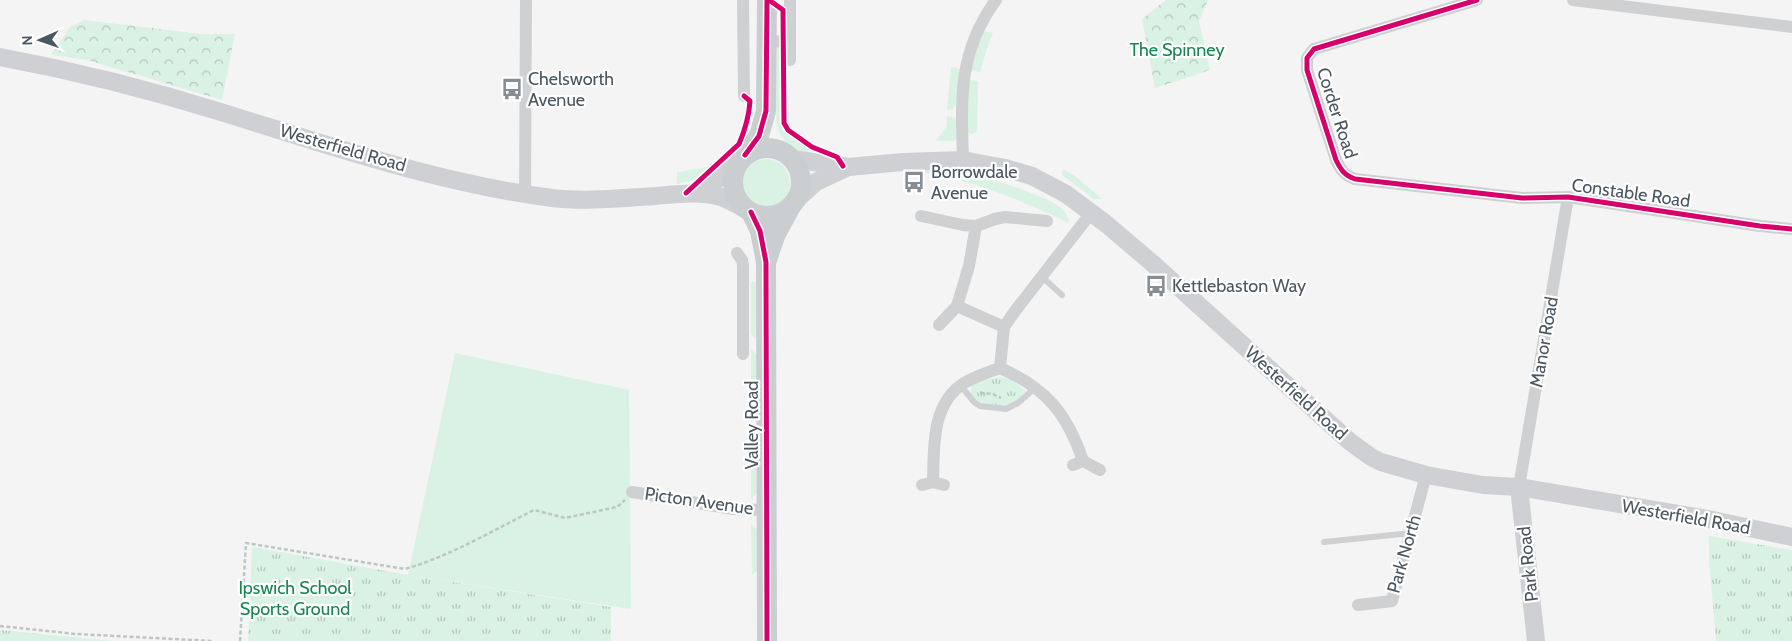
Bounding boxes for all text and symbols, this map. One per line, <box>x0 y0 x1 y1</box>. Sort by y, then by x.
north arrow <box>15 15 65 65</box>
text: N <box>18 35 36 46</box>
park label: The Spinney <box>1129 39 1225 61</box>
street label: Corder Road <box>1312 65 1362 161</box>
place label: Chelsworth Avenue <box>528 68 614 111</box>
bus stop icon: Chelsworth Avenue <box>499 76 525 102</box>
street label: Westerfield Road <box>277 119 409 177</box>
place label: Borrowdale Avenue <box>931 161 1018 204</box>
bus stop icon: Borrowdale Avenue <box>901 169 927 195</box>
street label: Constable Road <box>1570 174 1692 212</box>
bus stop icon: Kettlebaston Way <box>1143 273 1169 299</box>
place label: Kettlebaston Way <box>1172 275 1306 297</box>
street label: Manor Road <box>1525 295 1563 389</box>
street label: Westerfield Road <box>1240 341 1352 445</box>
street label: Valley Road <box>741 381 763 469</box>
street label: Picton Avenue <box>643 483 755 519</box>
street label: Westerfield Road <box>1620 495 1752 539</box>
street label: Park North <box>1382 512 1426 596</box>
street label: Park Road <box>1513 525 1543 603</box>
park label: Ipswich School Sports Ground <box>238 577 352 620</box>

